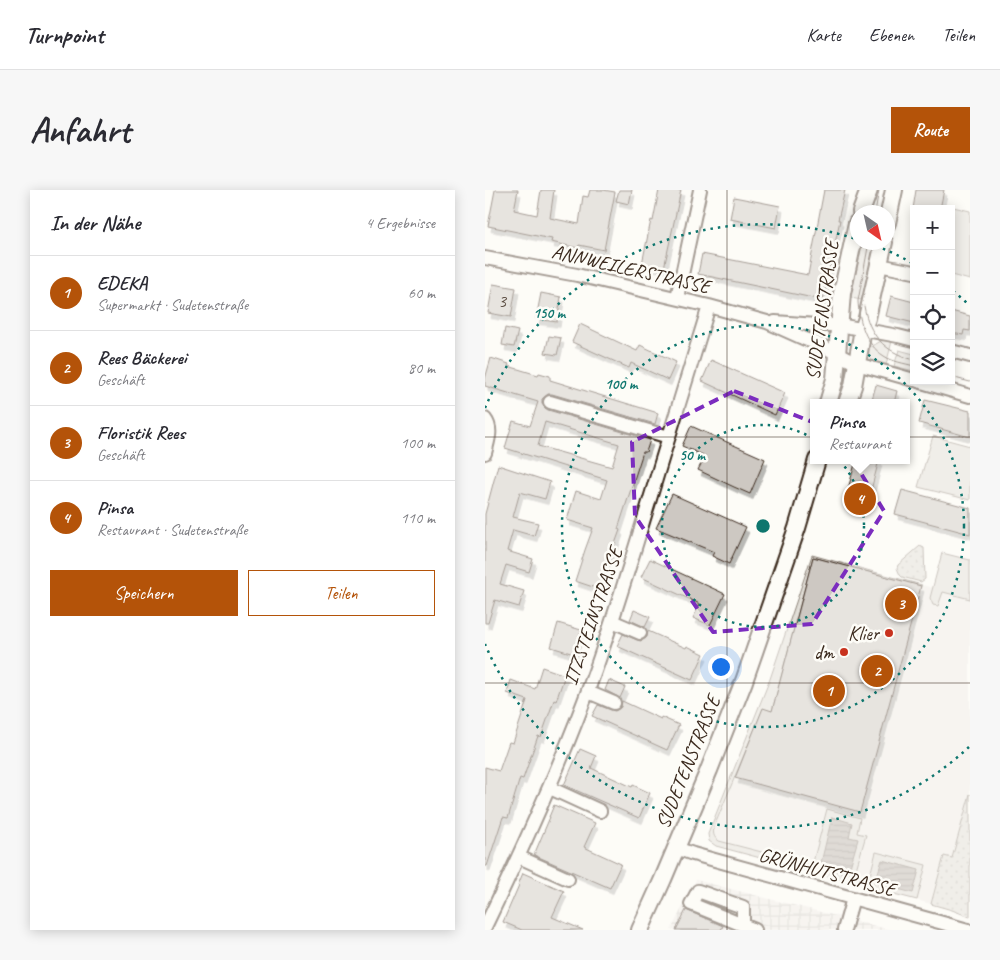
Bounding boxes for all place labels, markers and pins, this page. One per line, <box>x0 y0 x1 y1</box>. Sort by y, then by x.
pin: 4 <box>844 480 876 518</box>
centre of rings <box>754 517 772 535</box>
pin: 3 <box>885 585 917 623</box>
place label: Klier <box>848 621 881 646</box>
marker: Klier <box>883 627 895 639</box>
place label: dm <box>814 640 836 665</box>
marker: dm <box>838 646 850 658</box>
pin: 2 <box>861 652 893 690</box>
pin: 1 <box>813 672 845 710</box>

